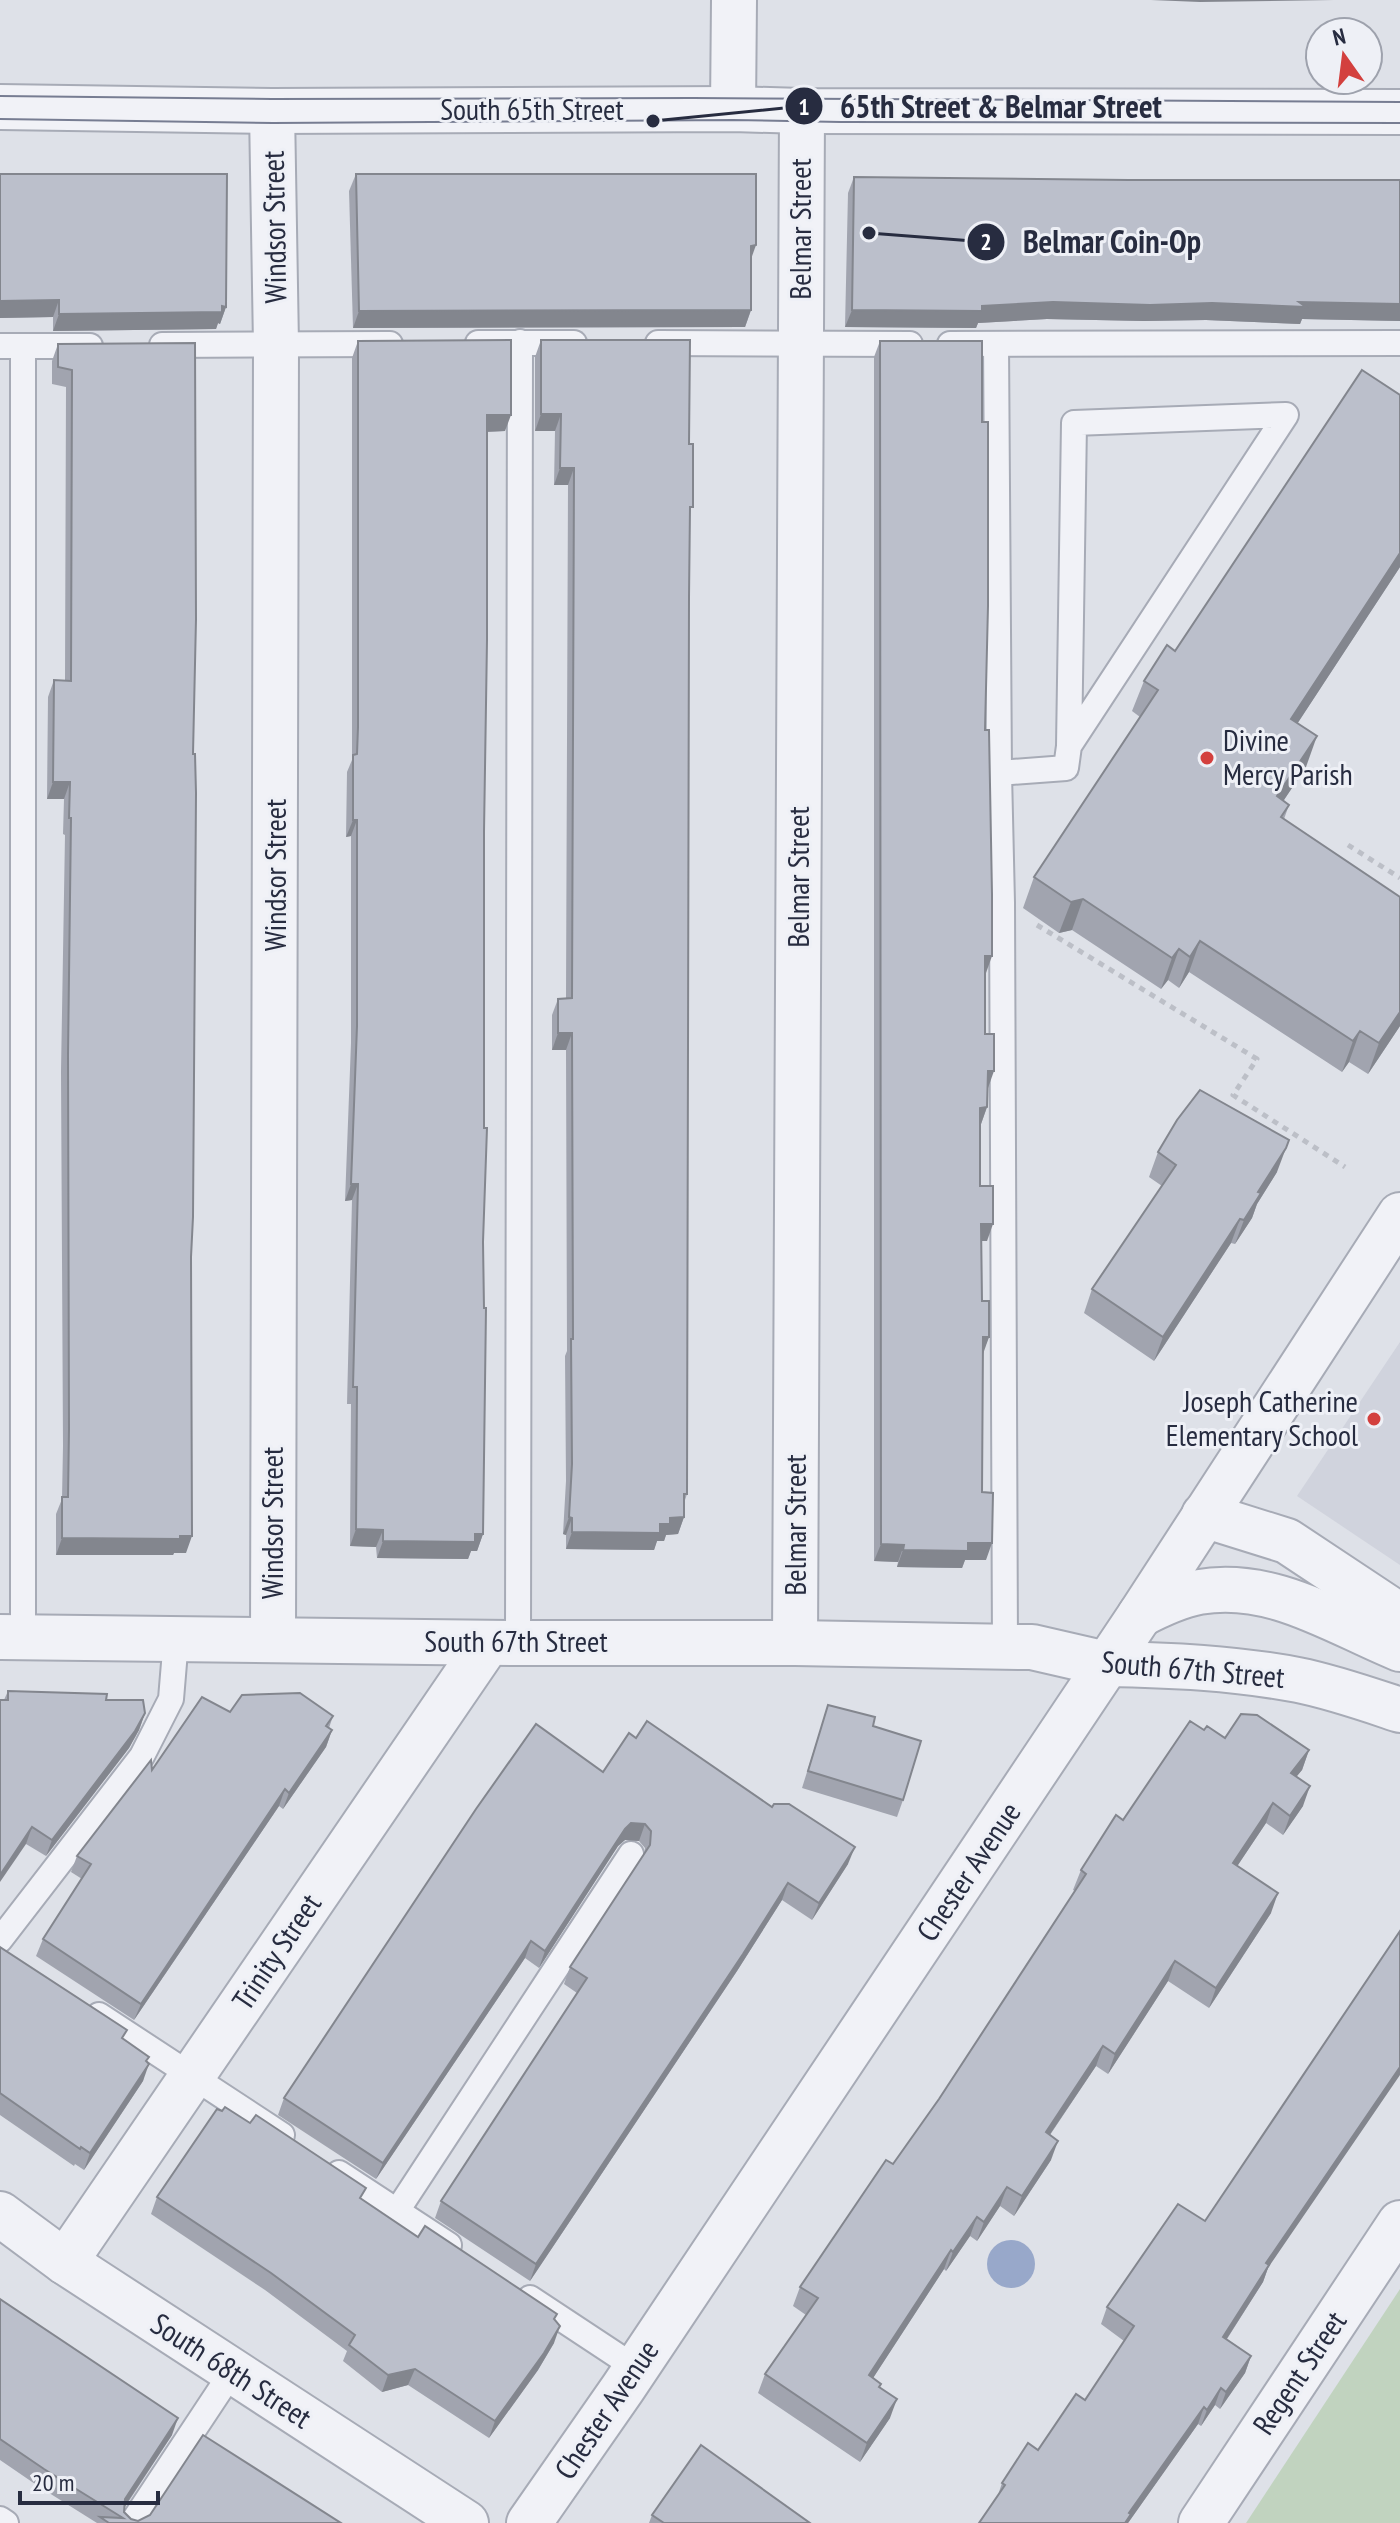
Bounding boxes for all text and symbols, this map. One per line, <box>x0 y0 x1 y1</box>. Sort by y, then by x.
north arrow <box>1304 16 1384 96</box>
text: N <box>1330 22 1348 52</box>
callout: 65th Street & Belmar Street <box>784 78 1178 134</box>
text: 65th Street & Belmar Street <box>840 85 1163 127</box>
street label: South 65th Street <box>440 89 625 128</box>
text: 1 <box>798 91 810 122</box>
street label: Windsor Street <box>253 150 294 304</box>
street label: Belmar Street <box>780 157 819 300</box>
callout: Belmar Coin-Op <box>966 214 1217 270</box>
text: Belmar Coin-Op <box>1023 220 1201 262</box>
text: 2 <box>980 226 992 257</box>
place label: Divine Mercy Parish <box>1223 720 1353 793</box>
marker: Divine Mercy Parish <box>1198 749 1216 767</box>
street label: Windsor Street <box>255 798 294 951</box>
street label: Belmar Street <box>778 805 817 948</box>
place label: Joseph Catherine Elementary School <box>1166 1381 1358 1454</box>
marker: Joseph Catherine Elementary School <box>1365 1410 1383 1428</box>
street label: Windsor Street <box>252 1446 291 1599</box>
street label: Belmar Street <box>775 1453 814 1596</box>
street label: South 67th Street <box>424 1621 608 1660</box>
street label: South 67th Street <box>1100 1641 1287 1696</box>
street label: Chester Avenue <box>907 1794 1029 1948</box>
street label: Trinity Street <box>223 1885 329 2017</box>
street label: Regent Street <box>1243 2302 1355 2441</box>
street label: South 68th Street <box>144 2303 320 2436</box>
street label: Chester Avenue <box>545 2332 667 2486</box>
scale bar <box>20 2455 158 2505</box>
text: 20 m <box>32 2467 74 2498</box>

